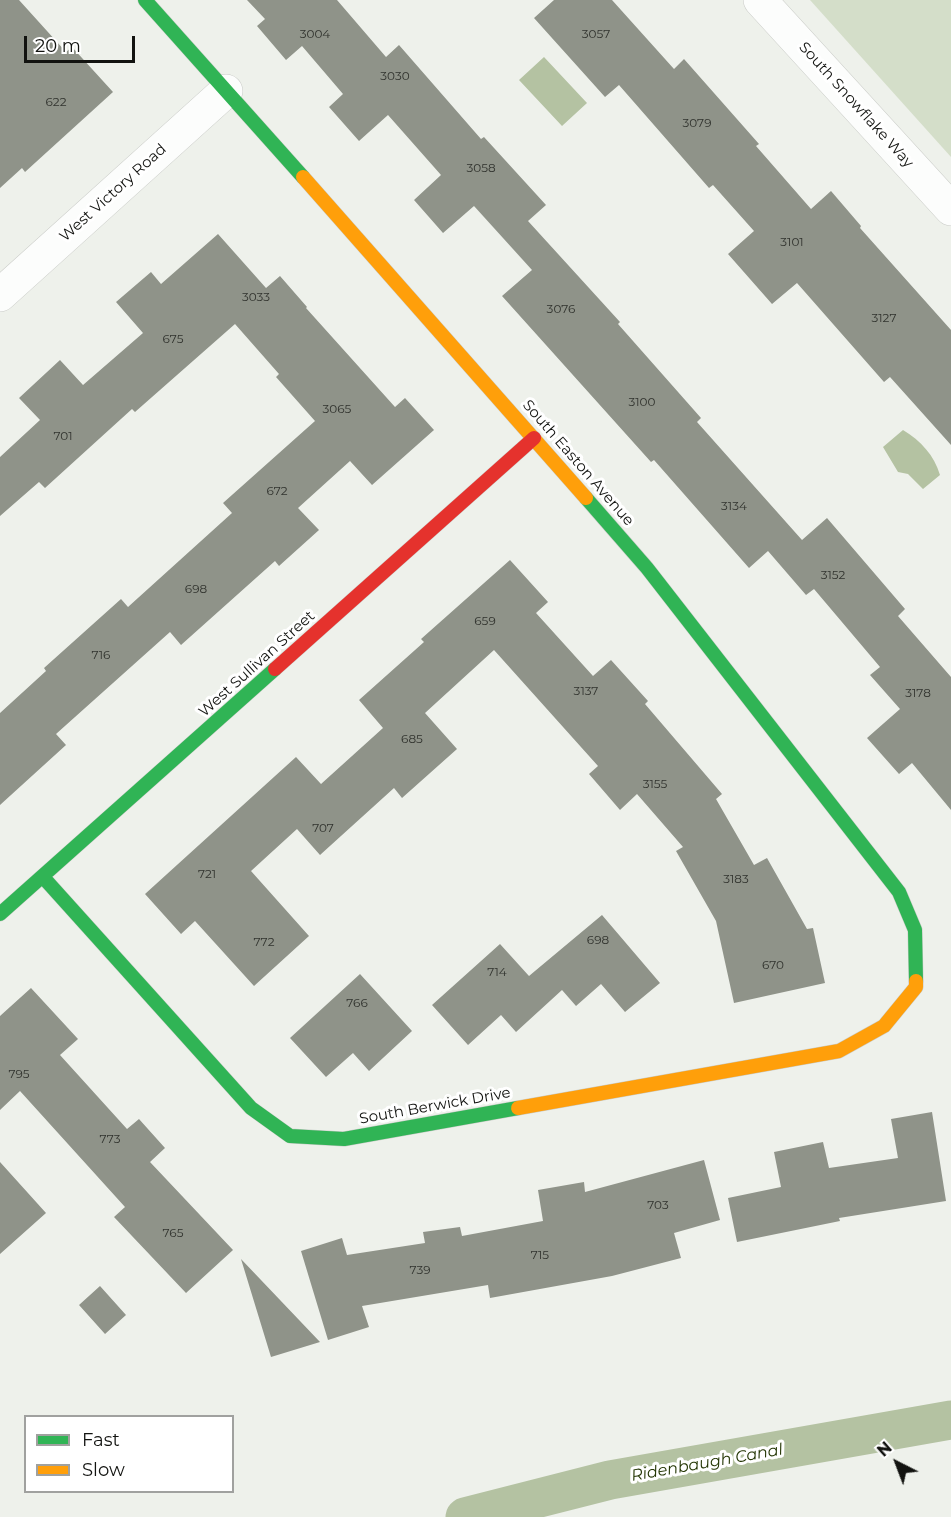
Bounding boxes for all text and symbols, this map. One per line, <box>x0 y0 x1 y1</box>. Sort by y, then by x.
scale bar <box>27 24 138 62</box>
house number: 3004 <box>300 27 330 41</box>
house number: 3057 <box>582 27 610 41</box>
text: 20 m <box>35 35 81 57</box>
street label: South Snowflake Way <box>795 38 917 172</box>
house number: 3030 <box>380 69 410 83</box>
house number: 622 <box>46 95 66 109</box>
house number: 3079 <box>683 116 711 130</box>
street label: West Victory Road <box>56 140 170 246</box>
house number: 3058 <box>466 161 496 175</box>
house number: 3101 <box>780 235 804 249</box>
house number: 3033 <box>242 290 270 304</box>
house number: 3076 <box>547 302 575 316</box>
house number: 3127 <box>872 311 896 325</box>
house number: 675 <box>163 332 183 346</box>
house number: 3100 <box>629 395 655 409</box>
street label: South Easton Avenue <box>518 396 638 530</box>
house number: 3065 <box>323 402 351 416</box>
house number: 701 <box>53 429 73 443</box>
house number: 672 <box>266 484 288 498</box>
house number: 3134 <box>721 499 747 513</box>
house number: 3152 <box>821 568 845 582</box>
house number: 698 <box>185 582 207 596</box>
street label: West Sullivan Street <box>195 607 319 721</box>
house number: 659 <box>474 614 496 628</box>
house number: 716 <box>92 648 110 662</box>
house number: 3137 <box>574 684 598 698</box>
house number: 3178 <box>905 686 931 700</box>
house number: 685 <box>401 732 423 746</box>
house number: 3155 <box>643 777 667 791</box>
house number: 707 <box>312 821 334 835</box>
house number: 721 <box>198 867 216 881</box>
house number: 3183 <box>723 872 749 886</box>
house number: 698 <box>587 933 609 947</box>
house number: 772 <box>254 935 274 949</box>
house number: 670 <box>762 958 784 972</box>
house number: 714 <box>487 965 507 979</box>
house number: 766 <box>346 996 368 1010</box>
house number: 795 <box>8 1067 30 1081</box>
street label: South Berwick Drive <box>358 1084 512 1128</box>
house number: 773 <box>100 1132 120 1146</box>
house number: 703 <box>647 1198 669 1212</box>
house number: 765 <box>163 1226 183 1240</box>
house number: 715 <box>531 1248 549 1262</box>
house number: 739 <box>409 1263 431 1277</box>
legend <box>24 1415 234 1493</box>
text: Fast <box>82 1429 120 1451</box>
north arrow <box>867 1433 927 1493</box>
text: N <box>873 1438 896 1461</box>
water label: Ridenbaugh Canal <box>630 1440 784 1486</box>
text: Slow <box>82 1459 125 1481</box>

